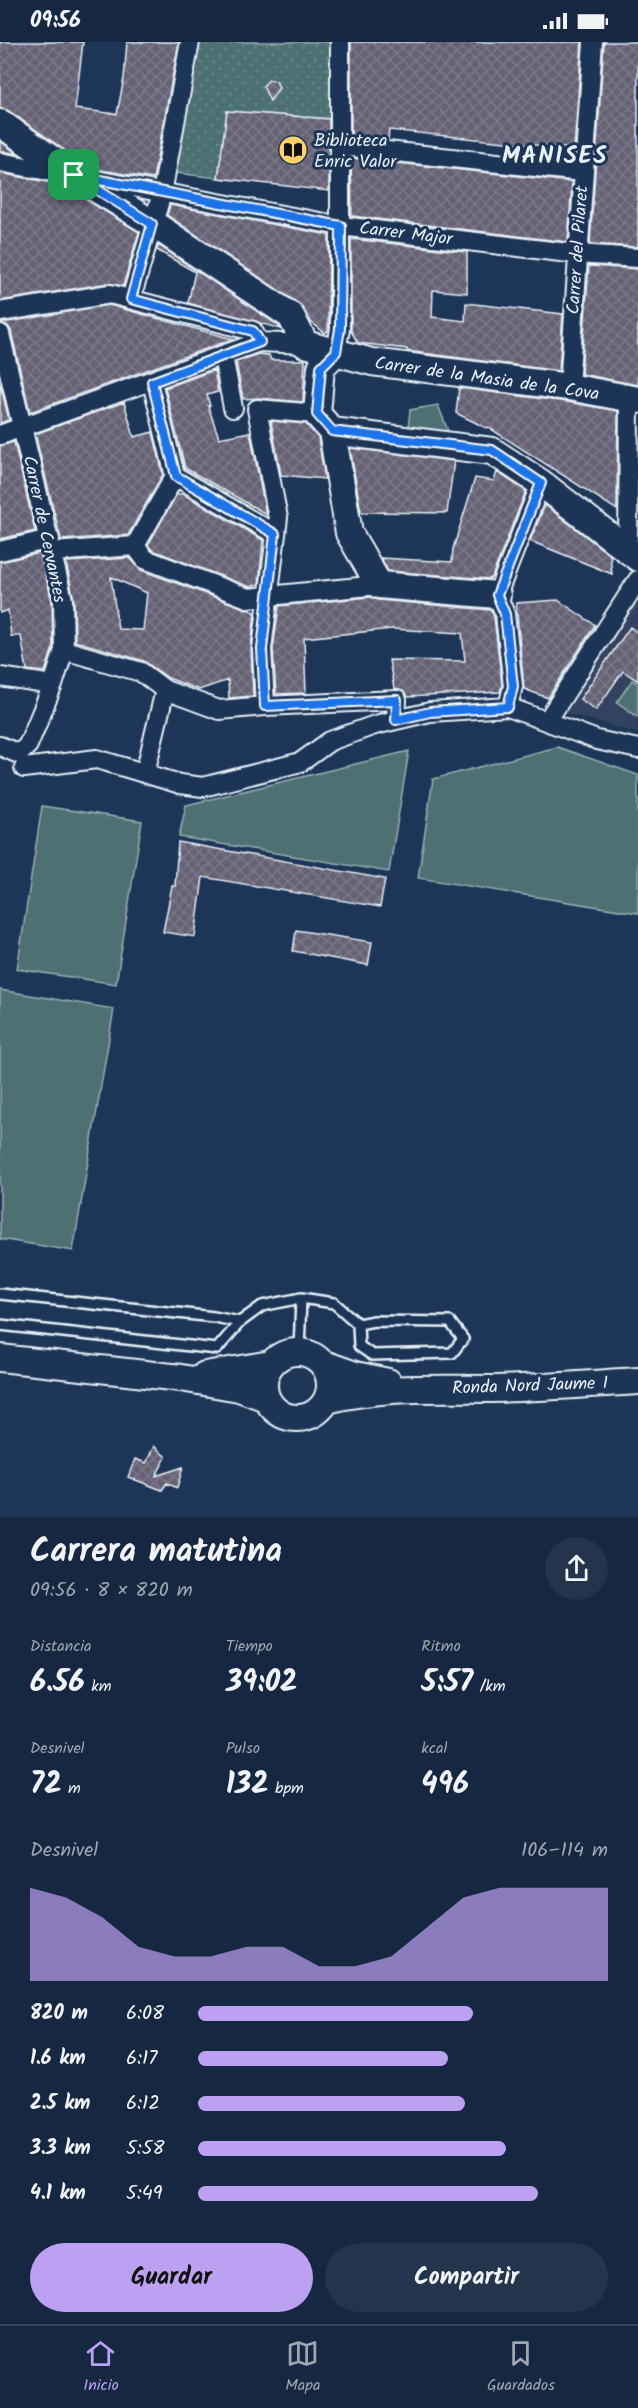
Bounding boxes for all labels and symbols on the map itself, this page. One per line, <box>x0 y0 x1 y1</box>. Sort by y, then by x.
place label: Biblioteca Enric Valor <box>314 127 397 177</box>
library icon: Biblioteca Enric Valor <box>277 134 309 166</box>
district label: MANISES <box>502 137 608 176</box>
pin <box>48 149 99 200</box>
street label: Carrer del Pilaret <box>560 184 598 315</box>
street label: Carrer Major <box>358 214 455 255</box>
street label: Carrer de la Masia de la Cova <box>373 349 601 410</box>
street label: Carrer de Cervantes <box>14 453 73 606</box>
street label: Ronda Nord Jaume I <box>452 1369 609 1404</box>

